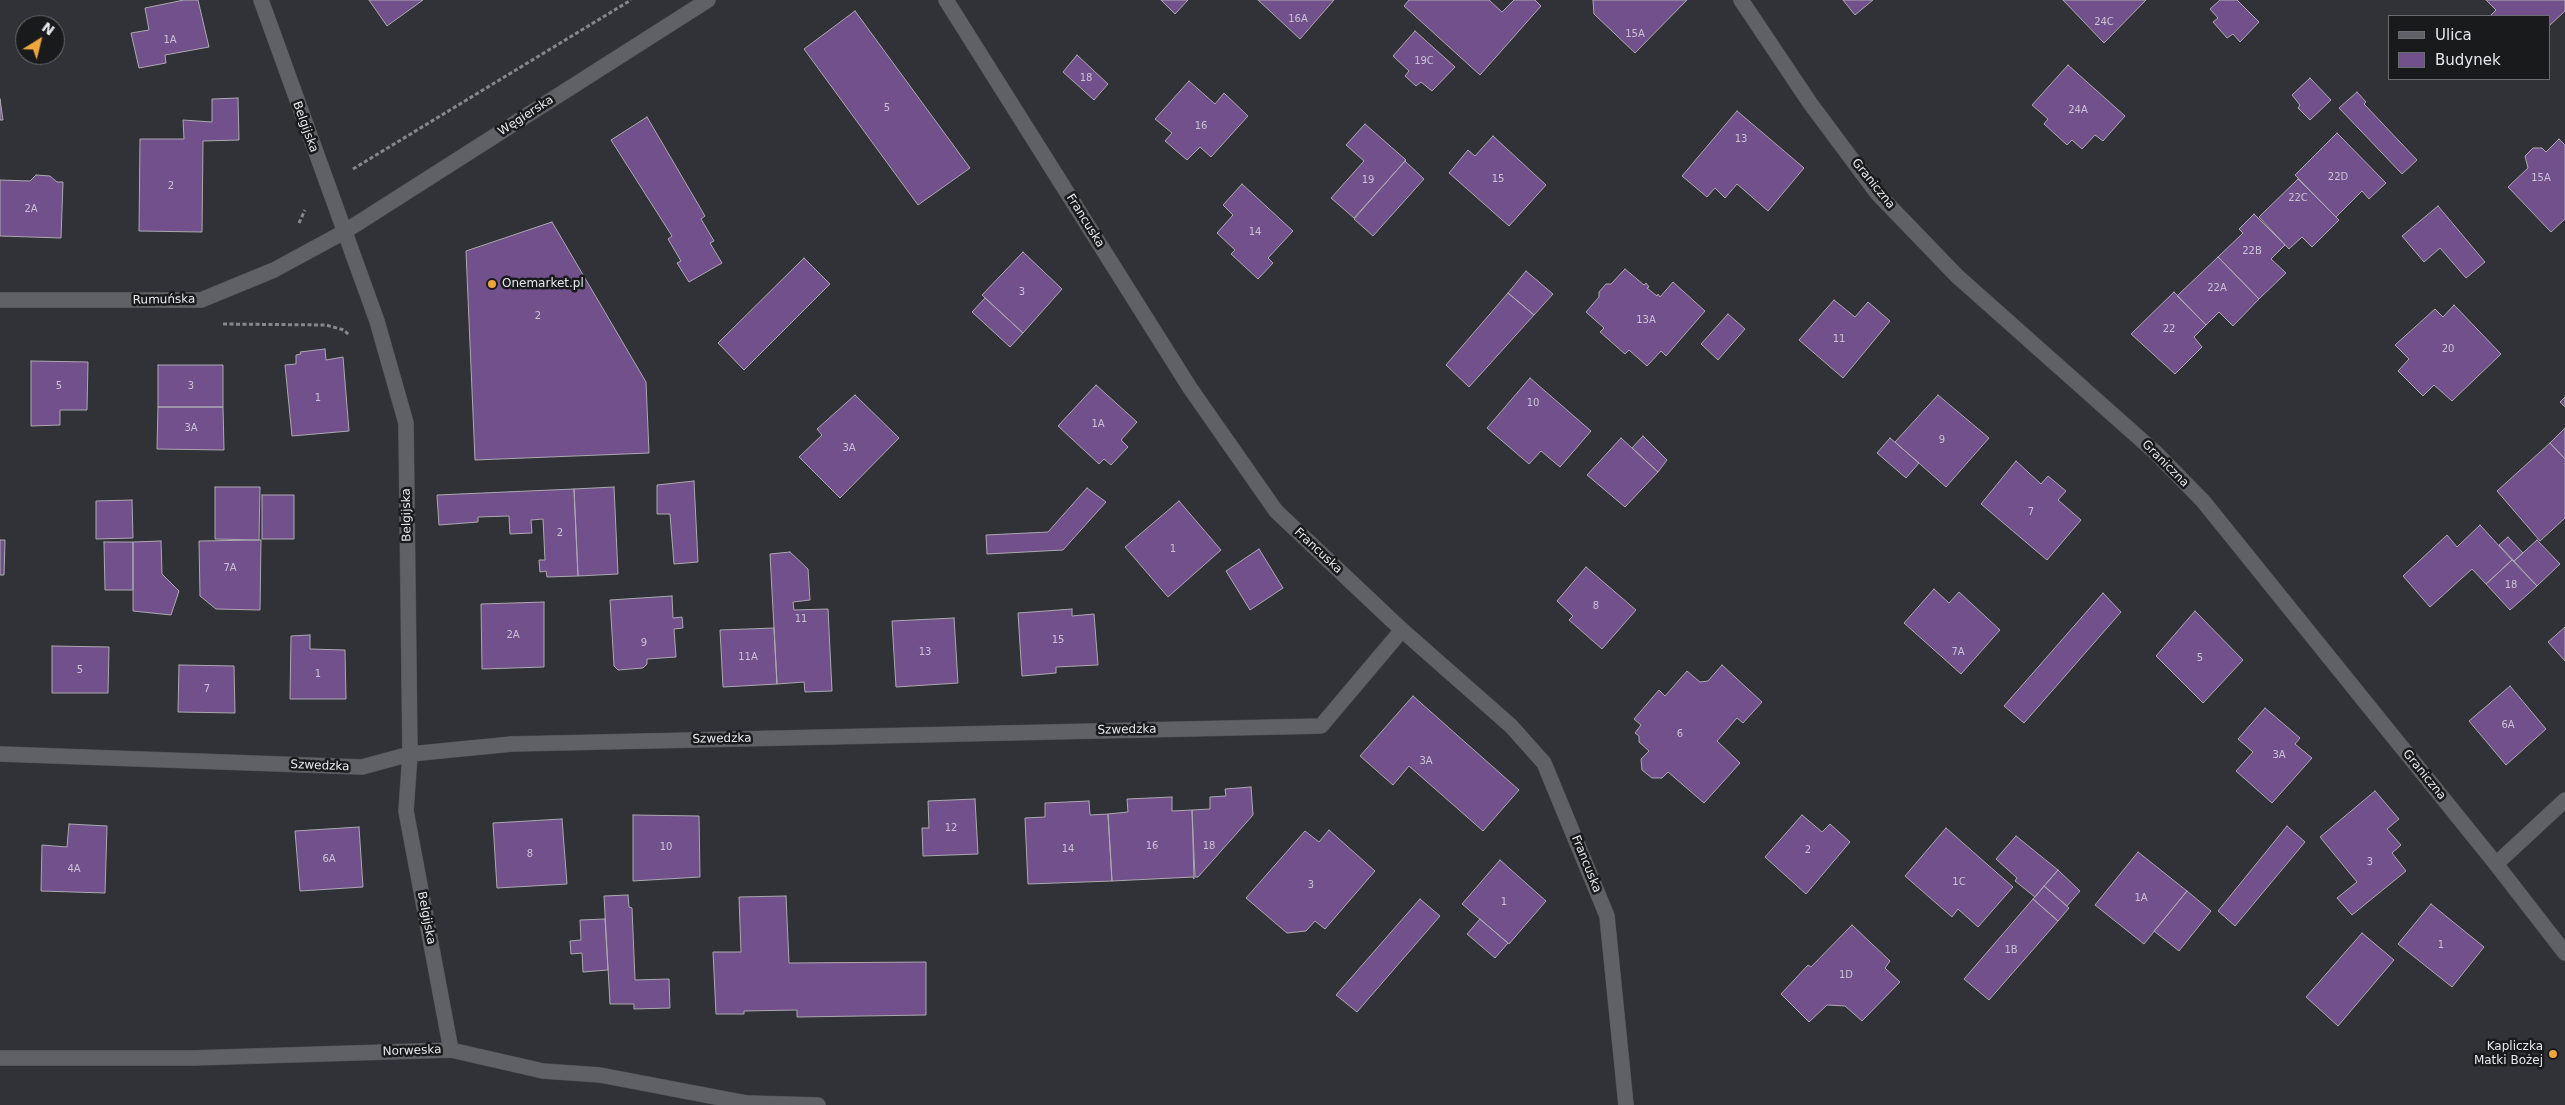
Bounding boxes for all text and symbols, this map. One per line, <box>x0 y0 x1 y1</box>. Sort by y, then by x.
house number: 16A <box>1288 13 1308 25</box>
north arrow <box>15 15 65 65</box>
legend <box>2388 15 2550 80</box>
house number: 24C <box>2094 16 2114 28</box>
text: N <box>39 19 58 39</box>
text: Ulica <box>2435 26 2472 44</box>
house number: 15A <box>1625 28 1645 40</box>
house number: 1A <box>163 34 177 46</box>
text: Budynek <box>2435 51 2501 69</box>
house number: 19C <box>1414 55 1434 67</box>
house number: 18 <box>1080 72 1092 84</box>
street label: Węgierska <box>496 93 556 139</box>
street label: Belgijska <box>289 99 321 155</box>
house number: 5 <box>884 102 890 114</box>
house number: 24A <box>2068 104 2088 116</box>
house number: 16 <box>1195 120 1207 132</box>
house number: 13 <box>1735 133 1747 145</box>
street label: Graniczna <box>1848 156 1898 212</box>
house number: 22D <box>2328 171 2348 183</box>
house number: 15A <box>2531 172 2551 184</box>
house number: 15 <box>1492 173 1504 185</box>
house number: 19 <box>1362 174 1374 186</box>
house number: 2 <box>168 180 174 192</box>
street label: Francuska <box>1063 192 1107 250</box>
house number: 22C <box>2288 192 2308 204</box>
house number: 2A <box>24 203 38 215</box>
house number: 14 <box>1249 226 1261 238</box>
house number: 22B <box>2242 245 2262 257</box>
place label: Onemarket.pl <box>502 277 584 291</box>
marker: Onemarket.pl <box>486 278 498 290</box>
house number: 22A <box>2207 282 2227 294</box>
house number: 3 <box>1019 286 1025 298</box>
street label: Rumuńska <box>133 292 195 308</box>
house number: 2 <box>535 310 541 322</box>
house number: 13A <box>1636 314 1656 326</box>
house number: 22 <box>2163 323 2175 335</box>
house number: 11 <box>1833 333 1845 345</box>
house number: 20 <box>2442 343 2454 355</box>
house number: 5 <box>56 380 62 392</box>
house number: 3 <box>188 380 194 392</box>
house number: 1 <box>315 392 321 404</box>
house number: 10 <box>1527 397 1539 409</box>
house number: 1A <box>1091 418 1105 430</box>
house number: 3A <box>184 422 198 434</box>
house number: 9 <box>1939 434 1945 446</box>
street label: Graniczna <box>2139 438 2191 490</box>
house number: 3A <box>842 442 856 454</box>
street label: Belgijska <box>399 488 415 542</box>
house number: 7 <box>2028 506 2034 518</box>
street label: Francuska <box>1291 525 1345 577</box>
house number: 2 <box>557 527 563 539</box>
house number: 1 <box>1170 543 1176 555</box>
house number: 7A <box>223 562 237 574</box>
house number: 18 <box>2505 579 2517 591</box>
house number: 8 <box>1593 600 1599 612</box>
house number: 11 <box>795 613 807 625</box>
house number: 2A <box>506 629 520 641</box>
house number: 15 <box>1052 634 1064 646</box>
house number: 9 <box>641 637 647 649</box>
house number: 13 <box>919 646 931 658</box>
house number: 7A <box>1951 646 1965 658</box>
house number: 11A <box>738 651 758 663</box>
house number: 5 <box>2197 652 2203 664</box>
house number: 5 <box>77 664 83 676</box>
house number: 1 <box>315 668 321 680</box>
house number: 7 <box>204 683 210 695</box>
house number: 6A <box>2501 719 2515 731</box>
street label: Szwedzka <box>1097 722 1157 738</box>
house number: 6 <box>1677 728 1683 740</box>
street label: Szwedzka <box>692 731 752 747</box>
street label: Graniczna <box>2399 747 2449 803</box>
house number: 3A <box>2272 749 2286 761</box>
house number: 3A <box>1419 755 1433 767</box>
street label: Szwedzka <box>290 758 350 774</box>
house number: 12 <box>945 822 957 834</box>
street label: Francuska <box>1568 833 1604 895</box>
house number: 16 <box>1146 840 1158 852</box>
house number: 18 <box>1203 840 1215 852</box>
house number: 10 <box>660 841 672 853</box>
house number: 14 <box>1062 843 1074 855</box>
house number: 2 <box>1805 844 1811 856</box>
house number: 8 <box>527 848 533 860</box>
house number: 6A <box>322 853 336 865</box>
house number: 3 <box>2367 856 2373 868</box>
house number: 4A <box>67 863 81 875</box>
house number: 1C <box>1952 876 1966 888</box>
house number: 3 <box>1308 879 1314 891</box>
street label: Belgijska <box>414 890 438 946</box>
house number: 1A <box>2134 892 2148 904</box>
house number: 1 <box>1501 896 1507 908</box>
house number: 1 <box>2438 939 2444 951</box>
house number: 1B <box>2004 944 2018 956</box>
house number: 1D <box>1839 969 1853 981</box>
place label: Kapliczka Matki Bożej <box>2474 1040 2543 1068</box>
street label: Norweska <box>382 1043 442 1059</box>
marker: Kapliczka Matki Bożej <box>2547 1048 2559 1060</box>

